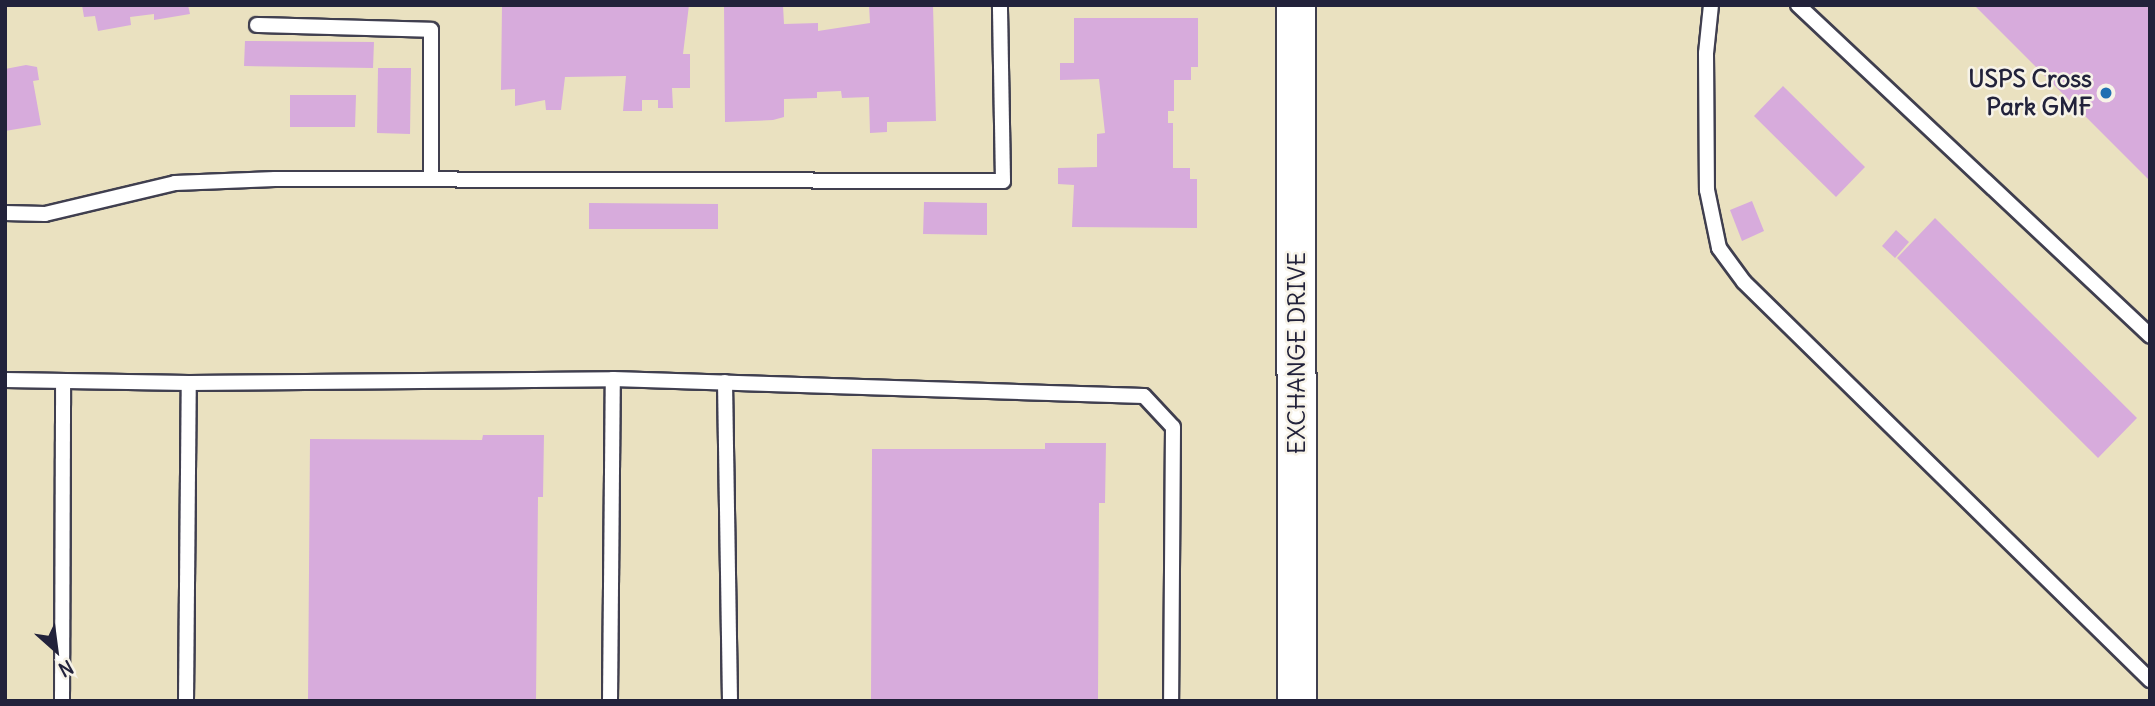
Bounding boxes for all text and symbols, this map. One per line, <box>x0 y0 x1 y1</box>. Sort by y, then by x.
place label: USPS Cross Park GMF <box>1968 65 2092 121</box>
marker: USPS Cross Park GMF <box>2098 85 2114 101</box>
street label: EXCHANGE DRIVE <box>1283 252 1311 454</box>
north arrow <box>21 615 91 685</box>
text: N <box>54 655 77 682</box>

